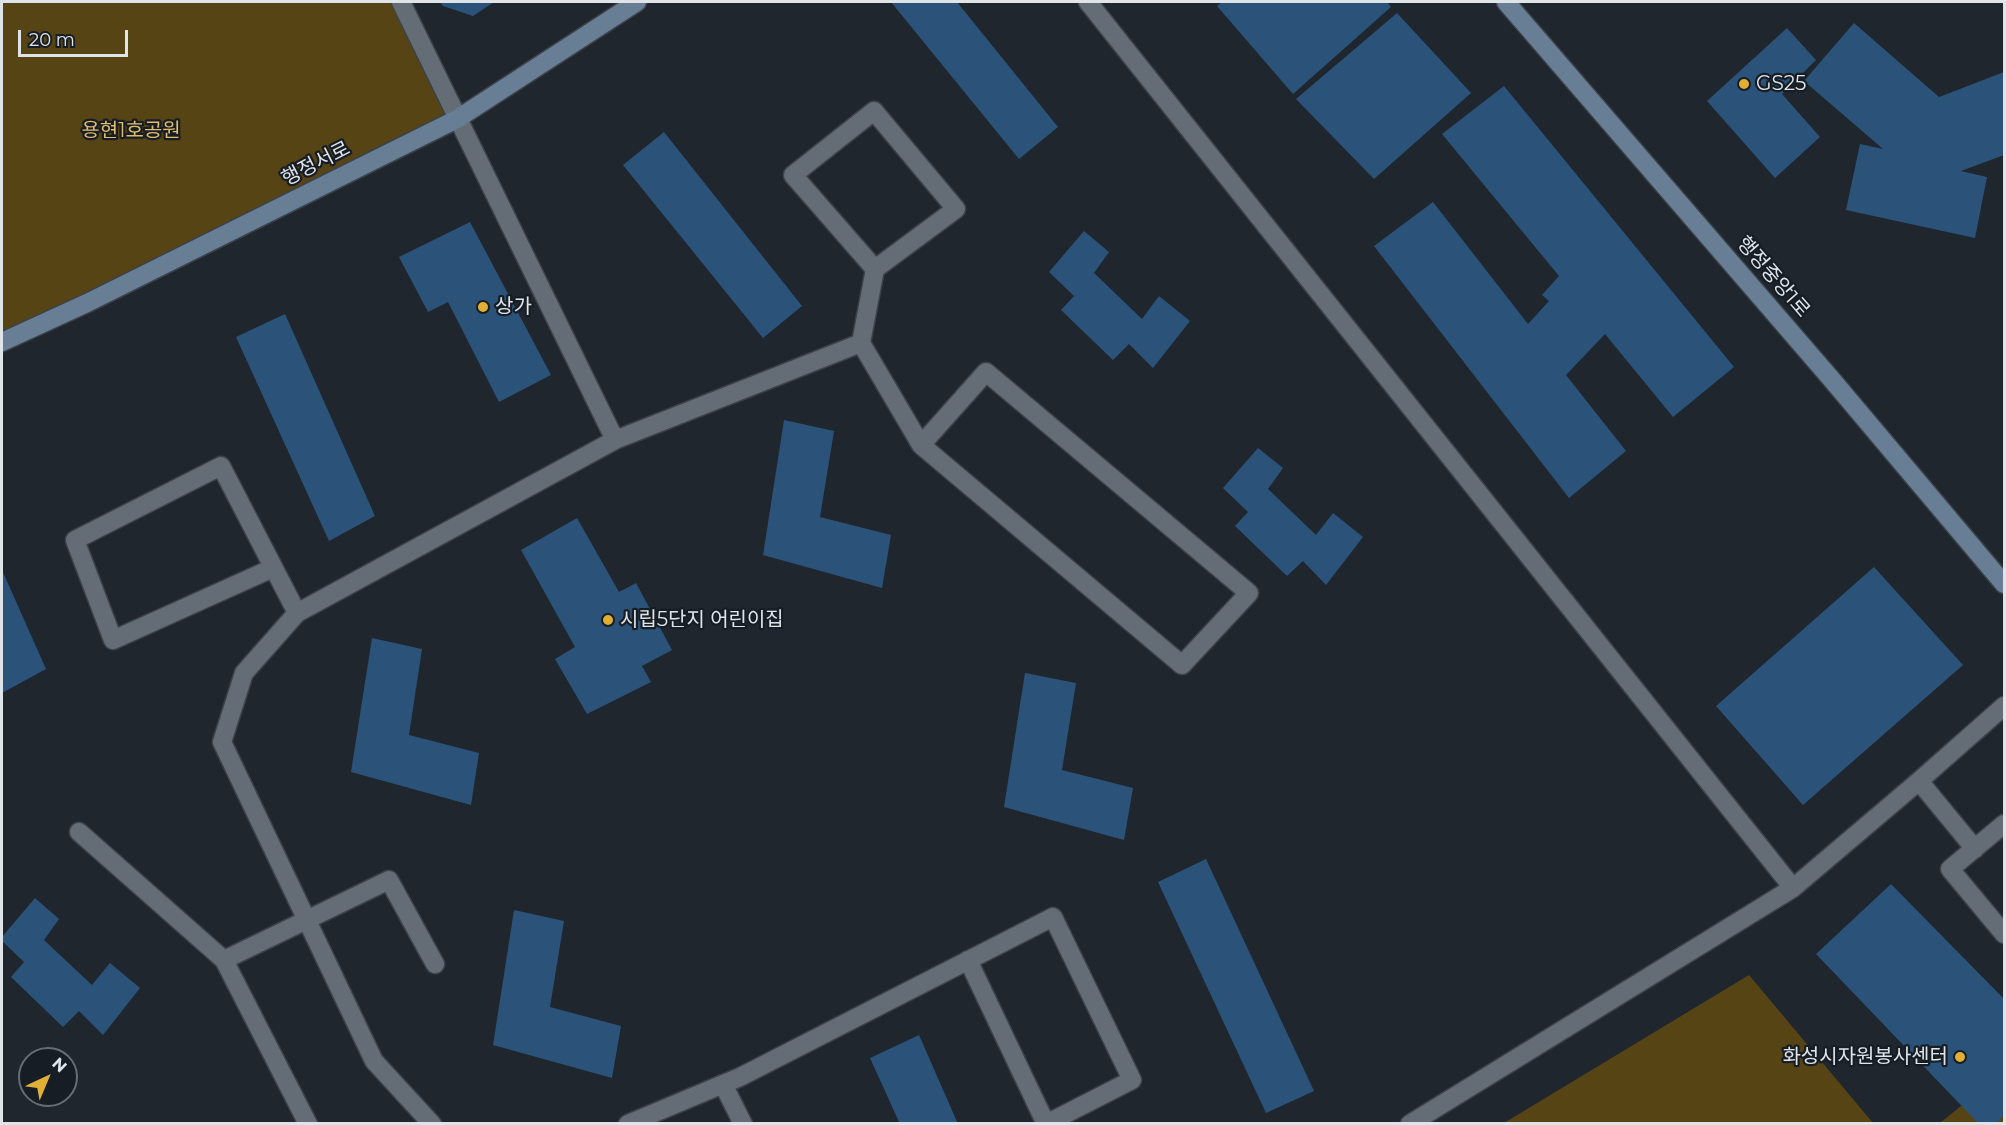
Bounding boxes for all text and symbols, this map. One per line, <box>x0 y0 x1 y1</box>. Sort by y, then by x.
scale bar <box>21 18 130 56</box>
text: 20 m <box>29 29 75 51</box>
place label: GS25 <box>1756 72 1806 96</box>
marker: GS25 <box>1737 77 1751 91</box>
park label: 용현1호공원 <box>81 119 181 143</box>
street label: 행정서로 <box>278 137 354 191</box>
street label: 행정중앙1로 <box>1731 232 1815 322</box>
place label: 상가 <box>495 295 532 319</box>
marker: 상가 <box>476 300 490 314</box>
place label: 시립5단지 어린이집 <box>620 608 784 632</box>
marker: 시립5단지 어린이집 <box>601 613 615 627</box>
place label: 화성시자원봉사센터 <box>1782 1045 1948 1069</box>
north arrow <box>18 1047 78 1107</box>
marker: 화성시자원봉사센터 <box>1953 1050 1967 1064</box>
text: N <box>48 1054 71 1076</box>

